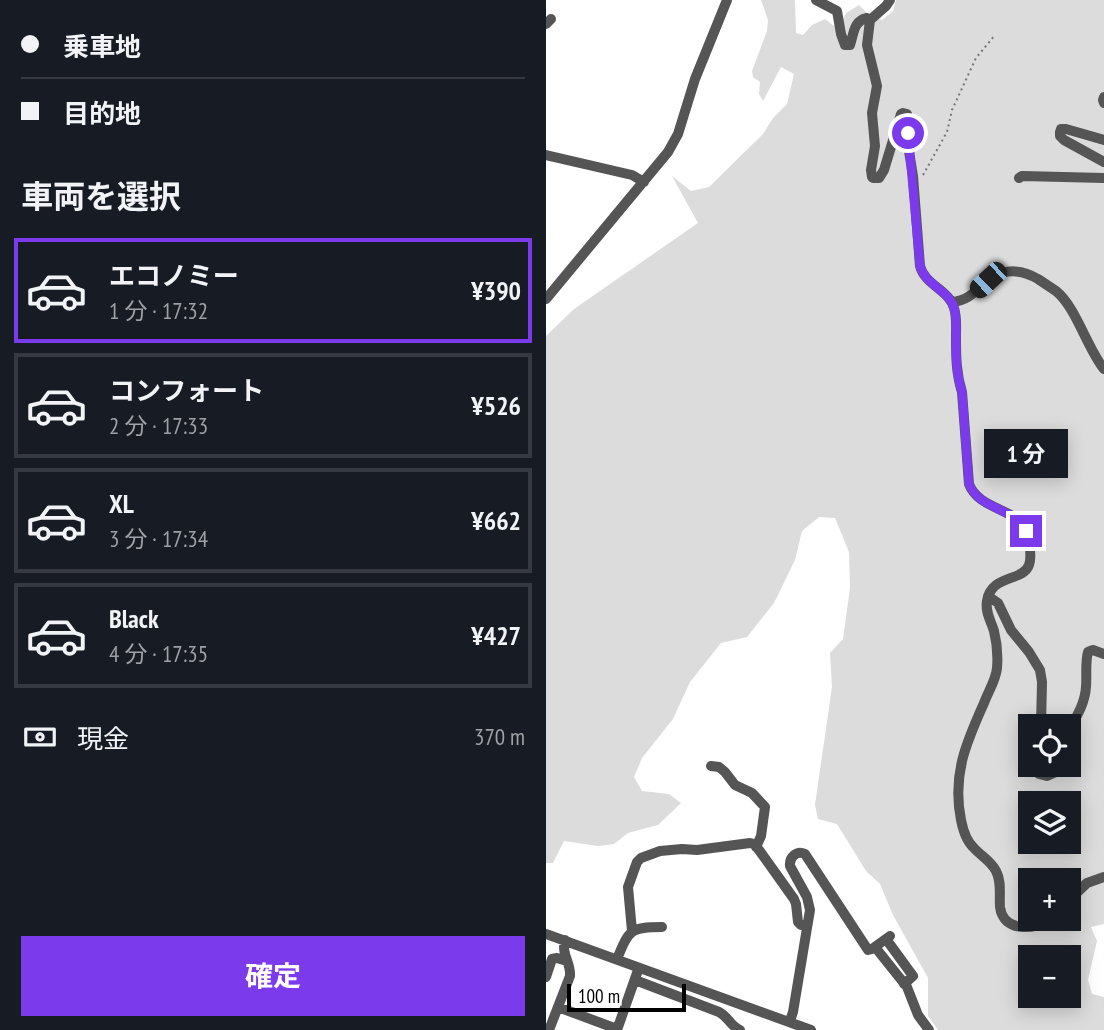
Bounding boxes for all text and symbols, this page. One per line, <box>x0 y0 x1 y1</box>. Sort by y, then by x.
text: 乗車地 <box>63 30 141 63</box>
text: 目的地 <box>63 97 141 130</box>
route start <box>892 117 924 149</box>
text: 車両を選択 <box>21 175 181 217</box>
car <box>966 258 1011 302</box>
icon: car <box>25 259 88 322</box>
text: エコノミー <box>109 259 239 292</box>
text: ¥390 <box>471 274 521 307</box>
text: 1 分 · 17:32 <box>109 296 208 325</box>
icon: car <box>25 374 88 437</box>
text: コンフォート <box>109 374 264 407</box>
text: ¥526 <box>471 389 521 422</box>
text: 2 分 · 17:33 <box>109 411 208 440</box>
callout: 1 分 <box>984 430 1068 478</box>
text: 1 分 <box>1007 439 1045 468</box>
text: XL <box>109 487 134 520</box>
icon: car <box>25 489 88 552</box>
text: ¥662 <box>471 504 521 537</box>
route end <box>1010 515 1042 547</box>
text: 3 分 · 17:34 <box>109 524 208 553</box>
text: Black <box>109 602 159 635</box>
icon: car <box>25 604 88 667</box>
text: ¥427 <box>471 619 521 652</box>
text: 4 分 · 17:35 <box>109 639 208 668</box>
map controls <box>1018 714 1081 1008</box>
button: locate <box>1018 714 1081 777</box>
icon: cash <box>21 718 59 756</box>
text: 現金 <box>77 722 129 755</box>
text: 370 m <box>474 722 525 751</box>
button: layers <box>1018 791 1081 854</box>
button: + <box>1018 868 1081 931</box>
button: 確定 <box>21 936 525 1016</box>
button: − <box>1018 945 1081 1008</box>
scale bar <box>567 981 686 1013</box>
text: 100 m <box>578 984 620 1008</box>

